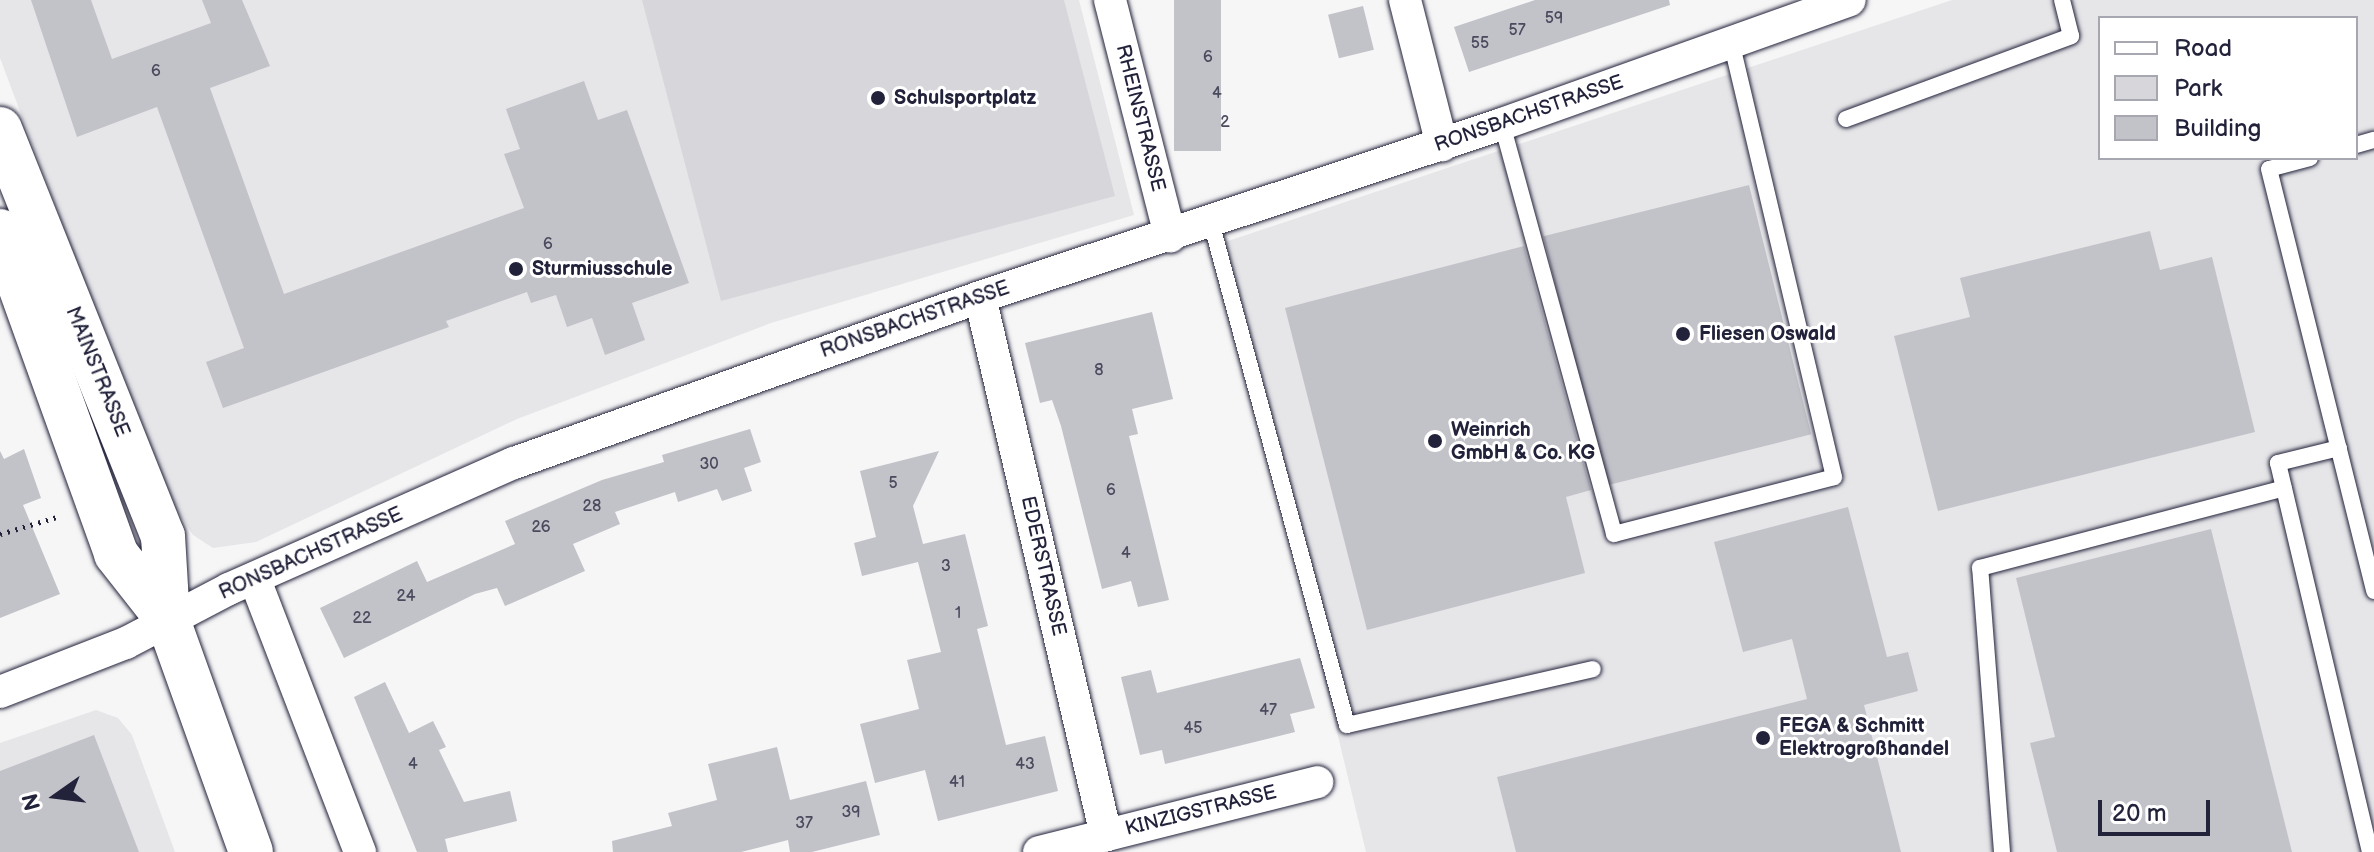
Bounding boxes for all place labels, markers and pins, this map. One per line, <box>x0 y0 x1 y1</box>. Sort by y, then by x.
place label: Schulsportplatz <box>894 86 1036 110</box>
marker: Schulsportplatz <box>869 89 887 107</box>
place label: Sturmiusschule <box>532 257 672 281</box>
marker: Sturmiusschule <box>507 260 525 278</box>
place label: Fliesen Oswald <box>1699 322 1836 346</box>
marker: Fliesen Oswald <box>1674 325 1692 343</box>
place label: Weinrich GmbH & Co. KG <box>1451 418 1595 465</box>
marker: Weinrich GmbH & Co. KG <box>1426 432 1444 450</box>
place label: FEGA & Schmitt Elektrogroßhandel <box>1779 714 1949 761</box>
marker: FEGA & Schmitt Elektrogroßhandel <box>1754 729 1772 747</box>

